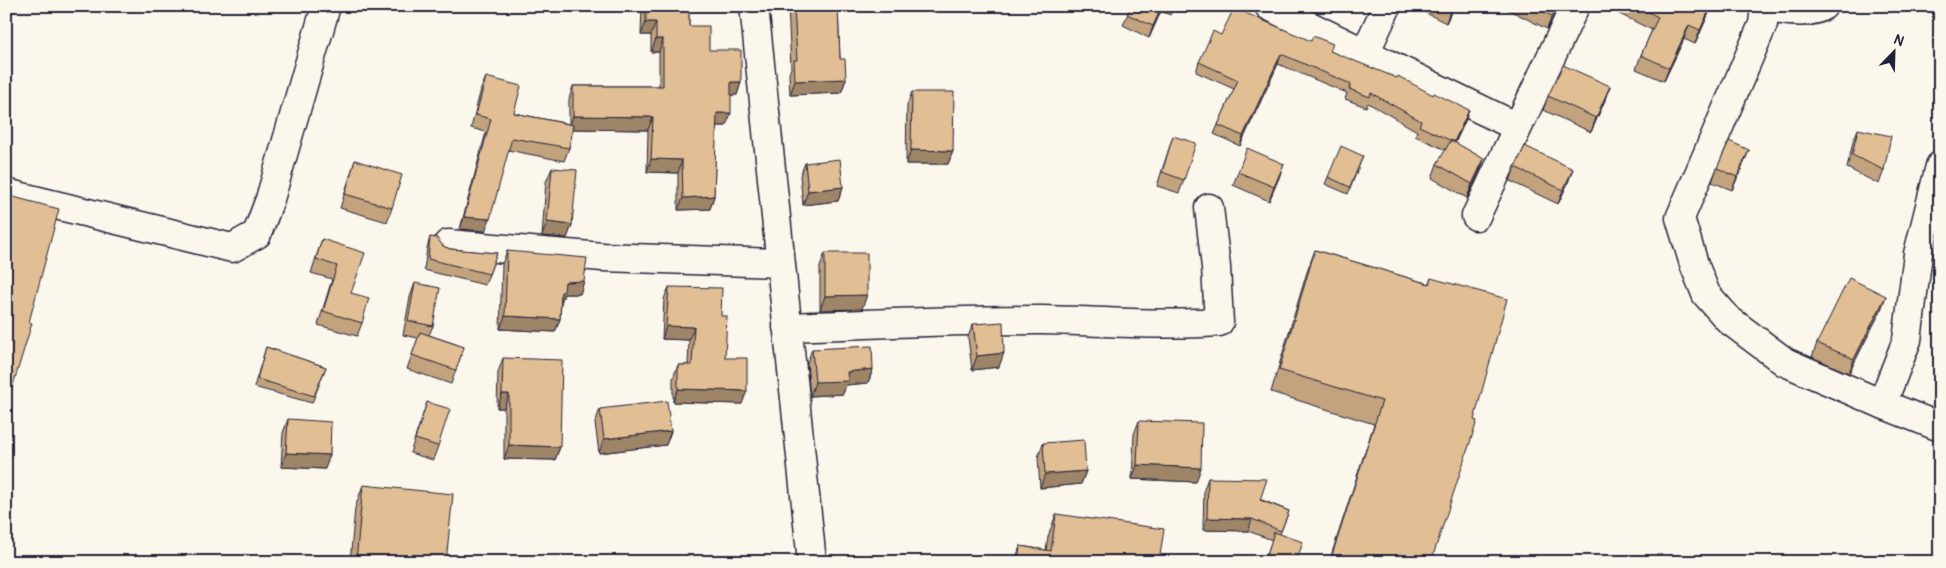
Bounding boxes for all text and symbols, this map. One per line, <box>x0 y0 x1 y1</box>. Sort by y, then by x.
north arrow <box>1868 28 1918 78</box>
text: N <box>1891 31 1907 50</box>

